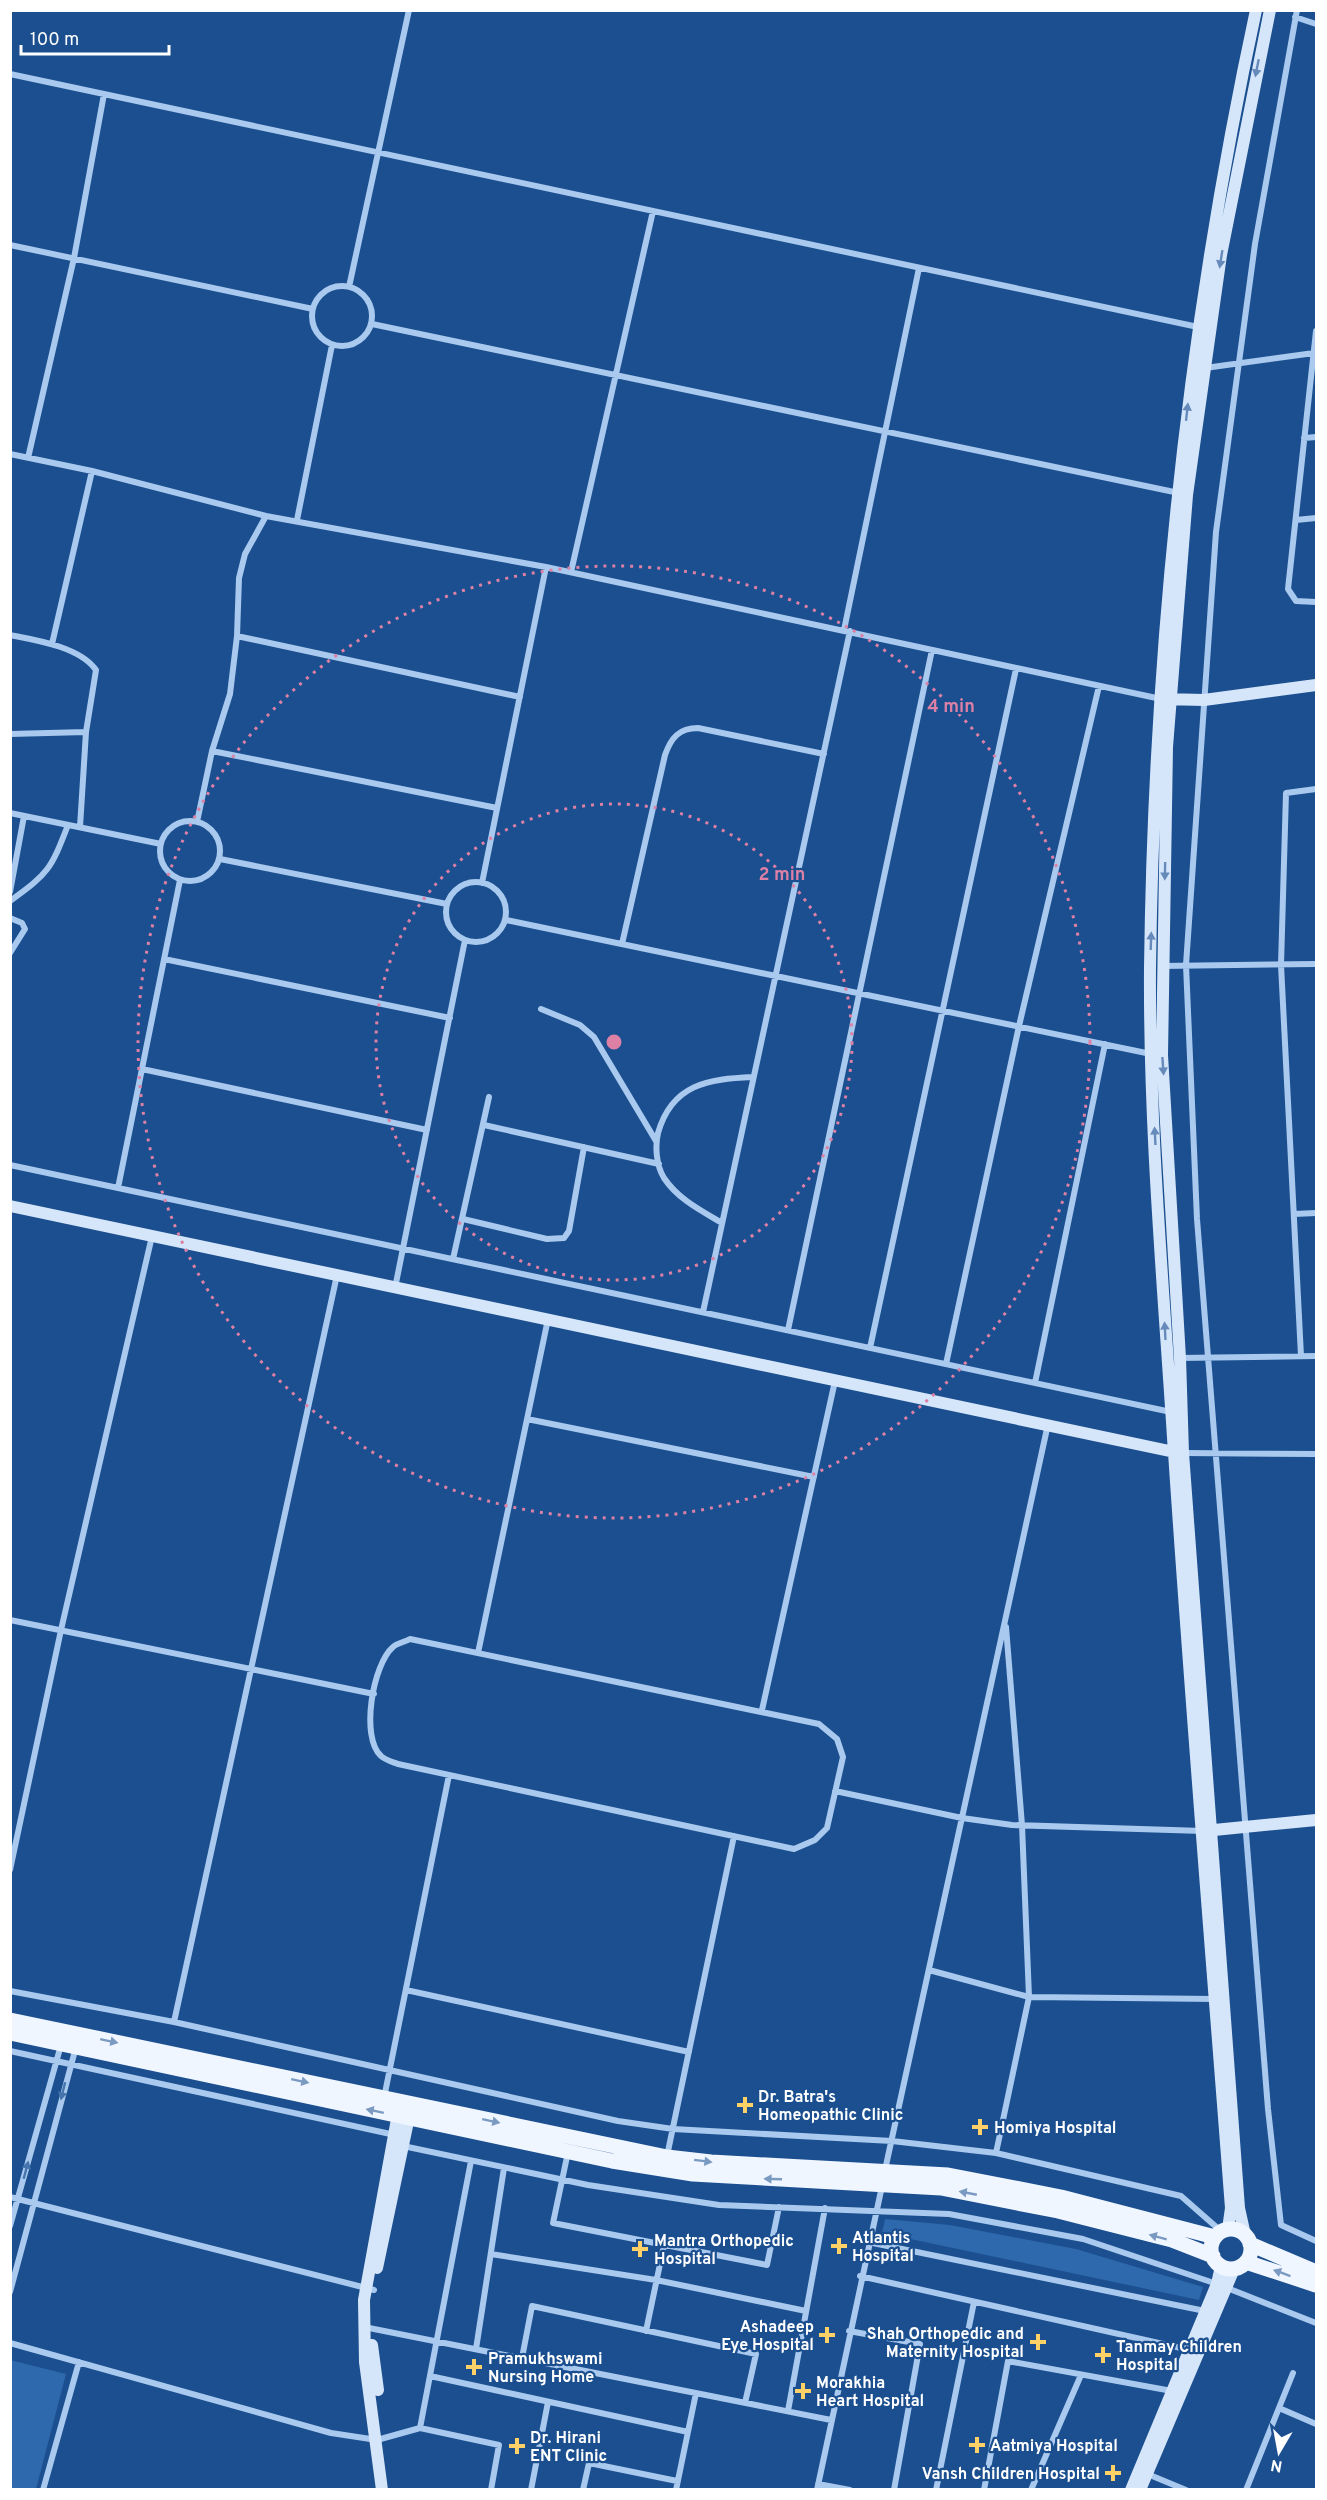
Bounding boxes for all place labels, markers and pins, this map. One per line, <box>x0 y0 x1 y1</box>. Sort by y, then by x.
centre of rings <box>604 1032 624 1052</box>
place label: Dr. Batra's Homeopathic Clinic <box>758 2088 903 2126</box>
marker: Dr. Batra's Homeopathic Clinic <box>736 2096 754 2114</box>
marker: Homiya Hospital <box>971 2118 989 2136</box>
place label: Homiya Hospital <box>994 2119 1117 2139</box>
place label: Atlantis Hospital <box>852 2229 914 2267</box>
place label: Mantra Orthopedic Hospital <box>654 2232 794 2270</box>
marker: Atlantis Hospital <box>830 2237 848 2255</box>
marker: Mantra Orthopedic Hospital <box>631 2240 649 2258</box>
place label: Ashadeep Eye Hospital <box>721 2318 814 2356</box>
place label: Shah Orthopedic and Maternity Hospital <box>867 2325 1024 2363</box>
marker: Ashadeep Eye Hospital <box>818 2326 836 2344</box>
marker: Shah Orthopedic and Maternity Hospital <box>1029 2333 1047 2351</box>
place label: Tanmay Children Hospital <box>1116 2338 1242 2376</box>
marker: Tanmay Children Hospital <box>1094 2346 1112 2364</box>
place label: Pramukhswami Nursing Home <box>488 2350 603 2388</box>
marker: Pramukhswami Nursing Home <box>465 2358 483 2376</box>
place label: Morakhia Heart Hospital <box>816 2374 924 2412</box>
marker: Morakhia Heart Hospital <box>794 2382 812 2400</box>
place label: Dr. Hirani ENT Clinic <box>530 2429 607 2467</box>
marker: Aatmiya Hospital <box>968 2436 986 2454</box>
marker: Dr. Hirani ENT Clinic <box>508 2437 526 2455</box>
place label: Aatmiya Hospital <box>990 2437 1118 2457</box>
marker: Vansh Children Hospital <box>1104 2464 1122 2482</box>
place label: Vansh Children Hospital <box>922 2465 1100 2485</box>

